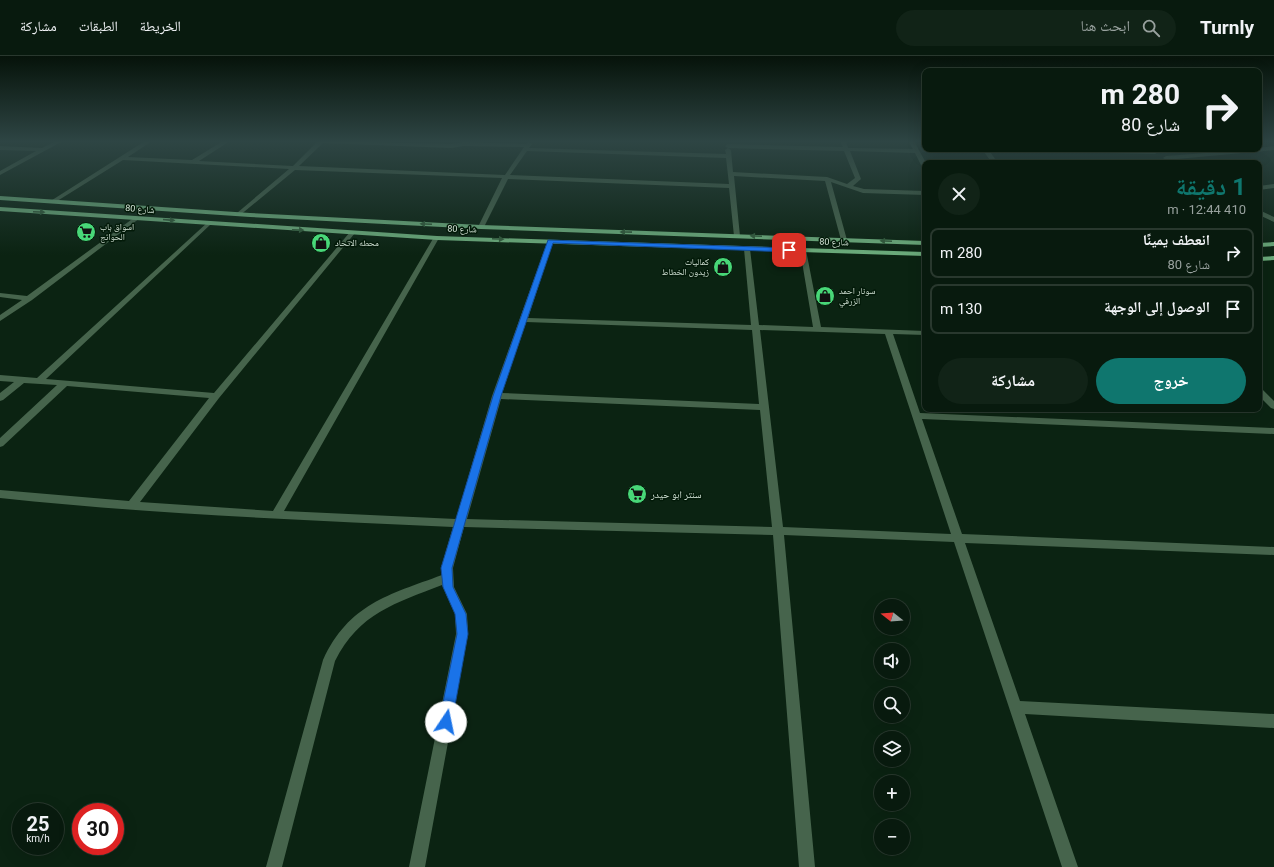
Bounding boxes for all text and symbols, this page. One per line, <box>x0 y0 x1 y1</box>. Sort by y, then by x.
search box <box>896 10 1176 46</box>
text: Turnly <box>1200 16 1254 39</box>
text: ابحث هنا <box>1081 17 1130 35</box>
icon: search <box>1140 17 1162 39</box>
text: مشاركة <box>20 18 57 34</box>
text: الطبقات <box>79 18 118 34</box>
text: الخريطة <box>140 18 181 34</box>
text: 280 m <box>1101 78 1180 111</box>
icon: right <box>1194 84 1246 136</box>
text: شارع 80 <box>1121 114 1180 135</box>
button: close <box>938 173 980 215</box>
text: 1 دقيقة <box>1176 173 1246 201</box>
text: 410 m · 12:44 <box>1167 202 1246 217</box>
street label: شارع 80 <box>125 203 155 216</box>
one-way arrow <box>33 208 45 215</box>
one-way arrow <box>163 217 175 224</box>
supermarket icon: اسواق باب الحوائج <box>75 221 97 243</box>
one-way arrow <box>419 221 432 227</box>
place label: اسواق باب الحوائج <box>100 222 134 243</box>
street label: شارع 80 <box>447 223 477 236</box>
one-way arrow <box>292 226 304 233</box>
one-way arrow <box>620 228 632 235</box>
text: انعطف يمينًا <box>1143 231 1210 249</box>
shop icon: محطه الاتحاد <box>310 232 332 254</box>
one-way arrow <box>750 233 762 240</box>
pin <box>772 233 806 267</box>
one-way arrow <box>492 236 504 243</box>
street label: شارع 80 <box>819 236 849 249</box>
place label: محطه الاتحاد <box>335 238 379 248</box>
one-way arrow <box>880 238 892 245</box>
icon: arrive <box>778 239 800 261</box>
icon: right <box>1222 242 1244 264</box>
text: 280 m <box>940 244 982 262</box>
shop icon: كماليات زيدون الخطاط <box>712 256 734 278</box>
place label: كماليات زيدون الخطاط <box>662 257 710 277</box>
text: شارع 80 <box>1167 257 1210 272</box>
shop icon: سونار احمد الزرفي <box>814 285 836 307</box>
place label: سونار احمد الزرفي <box>839 286 876 308</box>
text: الوصول إلى الوجهة <box>1104 298 1210 316</box>
icon: arrive <box>1222 298 1244 320</box>
text: 130 m <box>940 300 982 318</box>
button: مشاركة <box>938 358 1088 404</box>
button: خروج <box>1096 358 1246 404</box>
supermarket icon: سنتر ابو حيدر <box>626 483 648 505</box>
place label: سنتر ابو حيدر <box>650 489 702 500</box>
north arrow <box>874 599 910 635</box>
map controls <box>874 599 910 855</box>
button: sound <box>874 643 910 679</box>
button: search <box>874 687 910 723</box>
position arrow <box>425 701 467 743</box>
button: layers <box>874 731 910 767</box>
button: + <box>874 775 910 811</box>
speed limit sign: 30 <box>72 803 124 855</box>
text: 25 <box>27 812 49 836</box>
button: − <box>874 819 910 855</box>
text: km/h <box>26 833 50 844</box>

